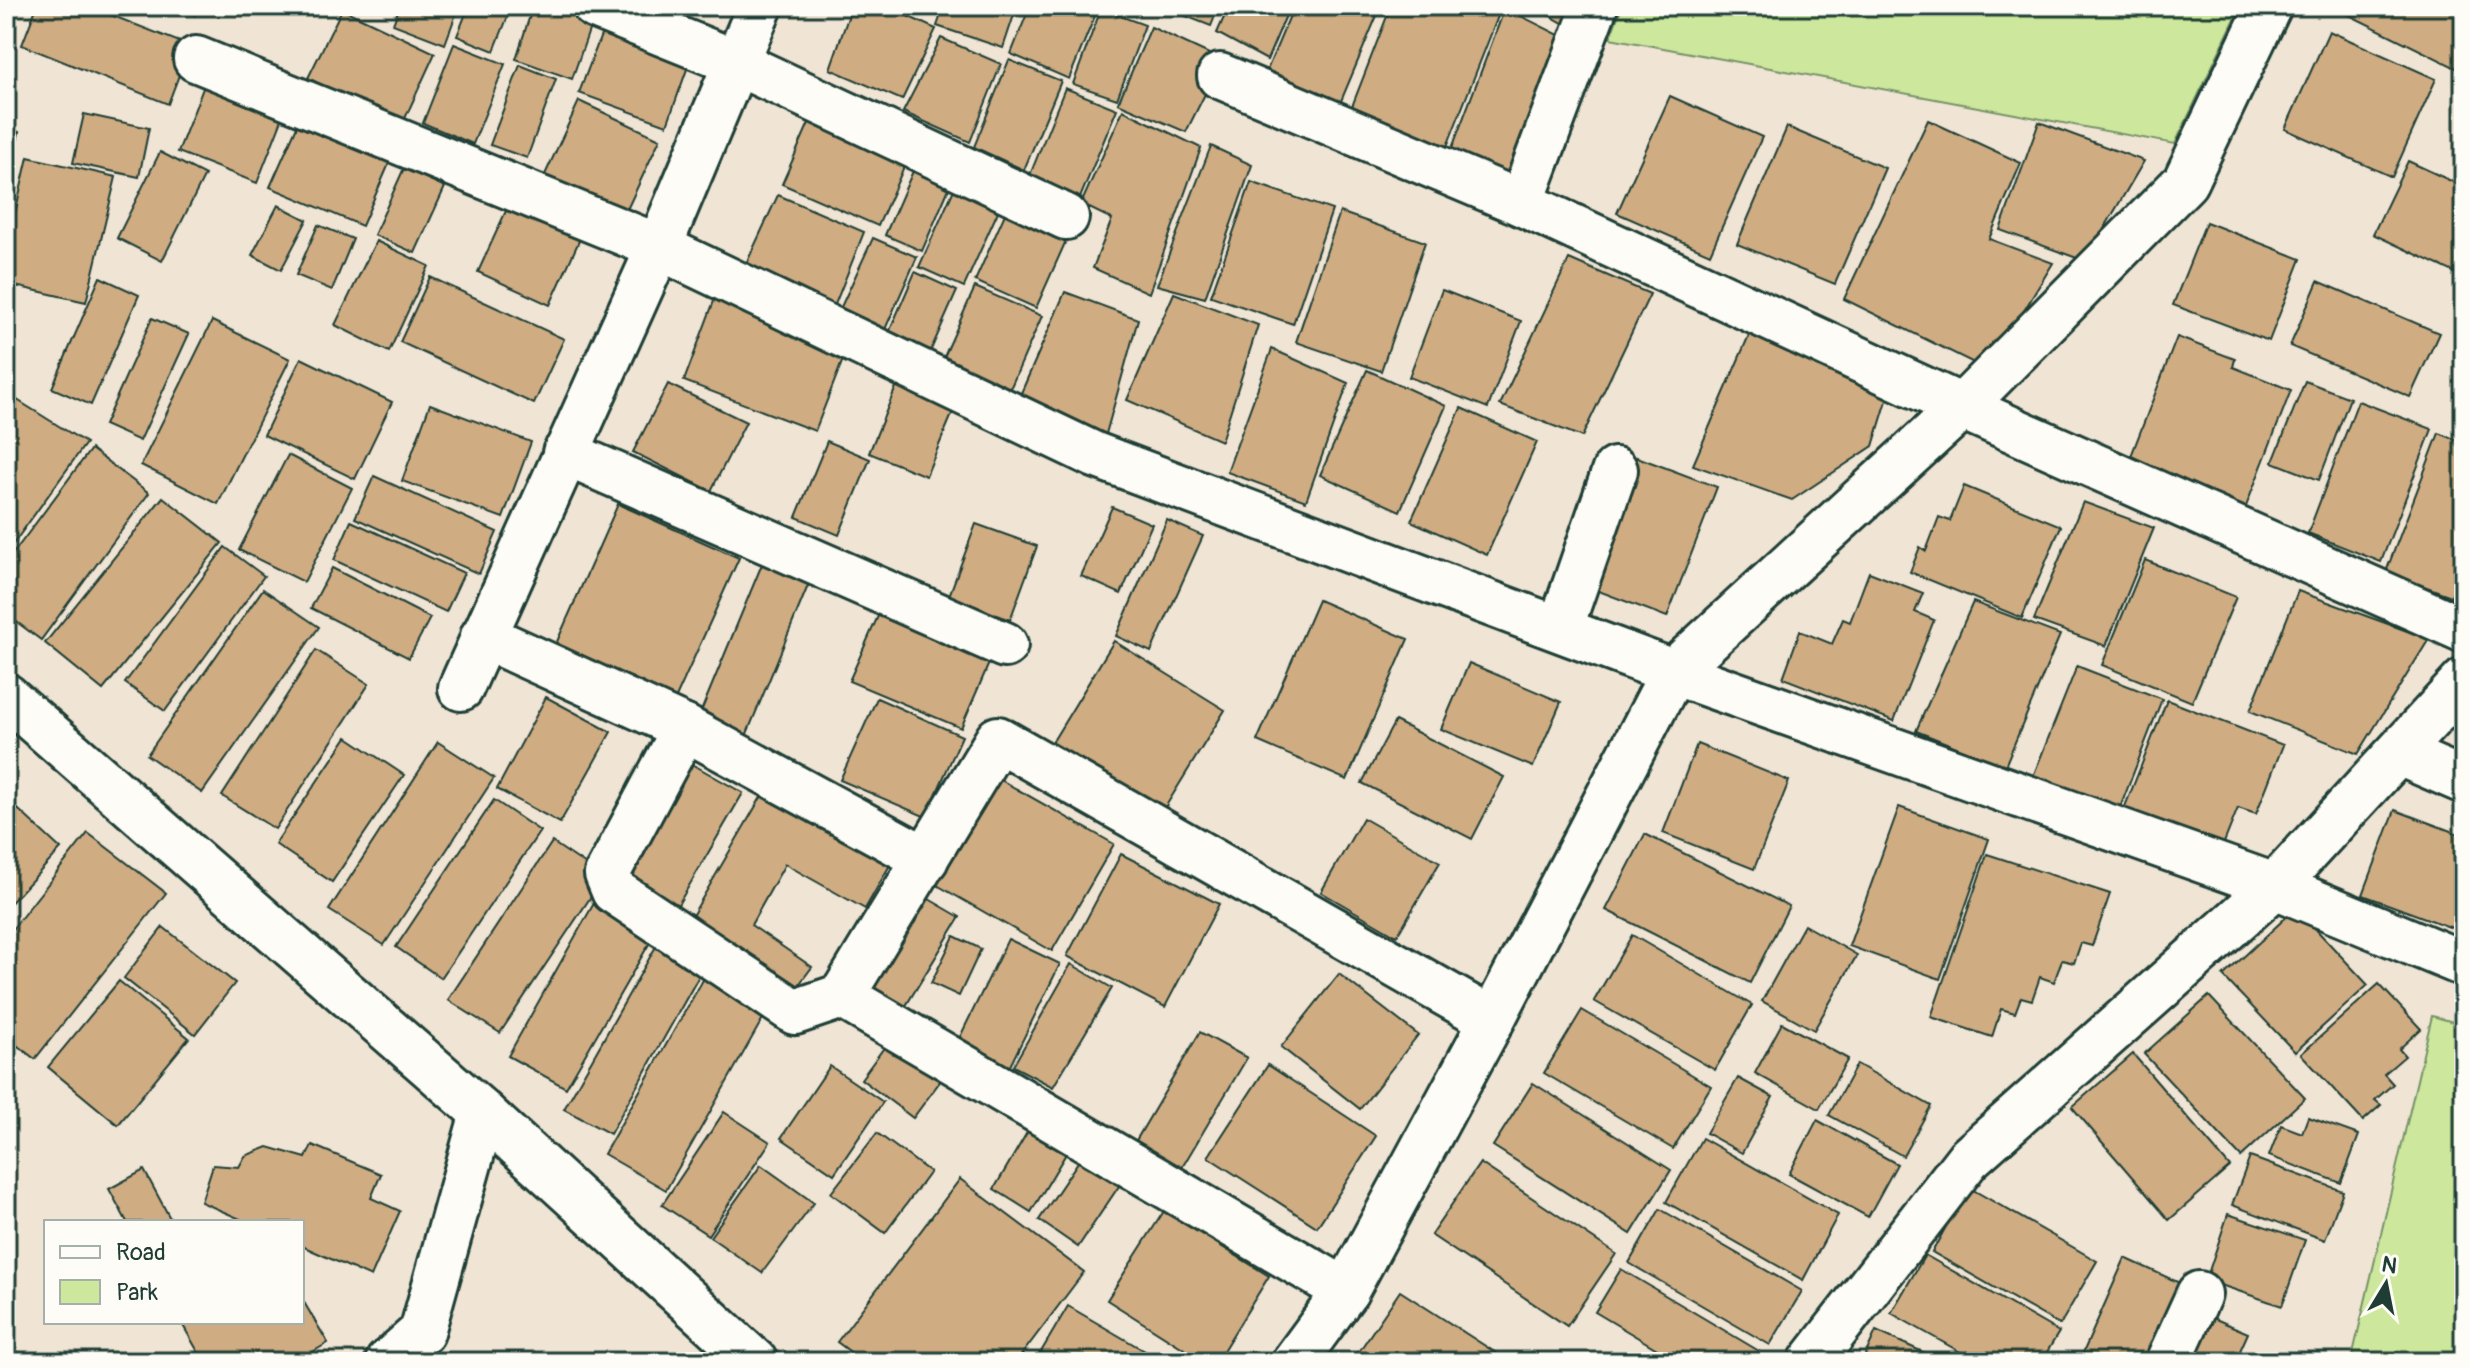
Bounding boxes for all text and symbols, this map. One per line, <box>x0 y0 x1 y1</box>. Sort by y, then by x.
legend <box>44 1220 304 1324</box>
text: Road <box>116 1238 166 1267</box>
north arrow <box>2346 1244 2426 1324</box>
text: N <box>2380 1250 2399 1280</box>
text: Park <box>116 1278 158 1307</box>

